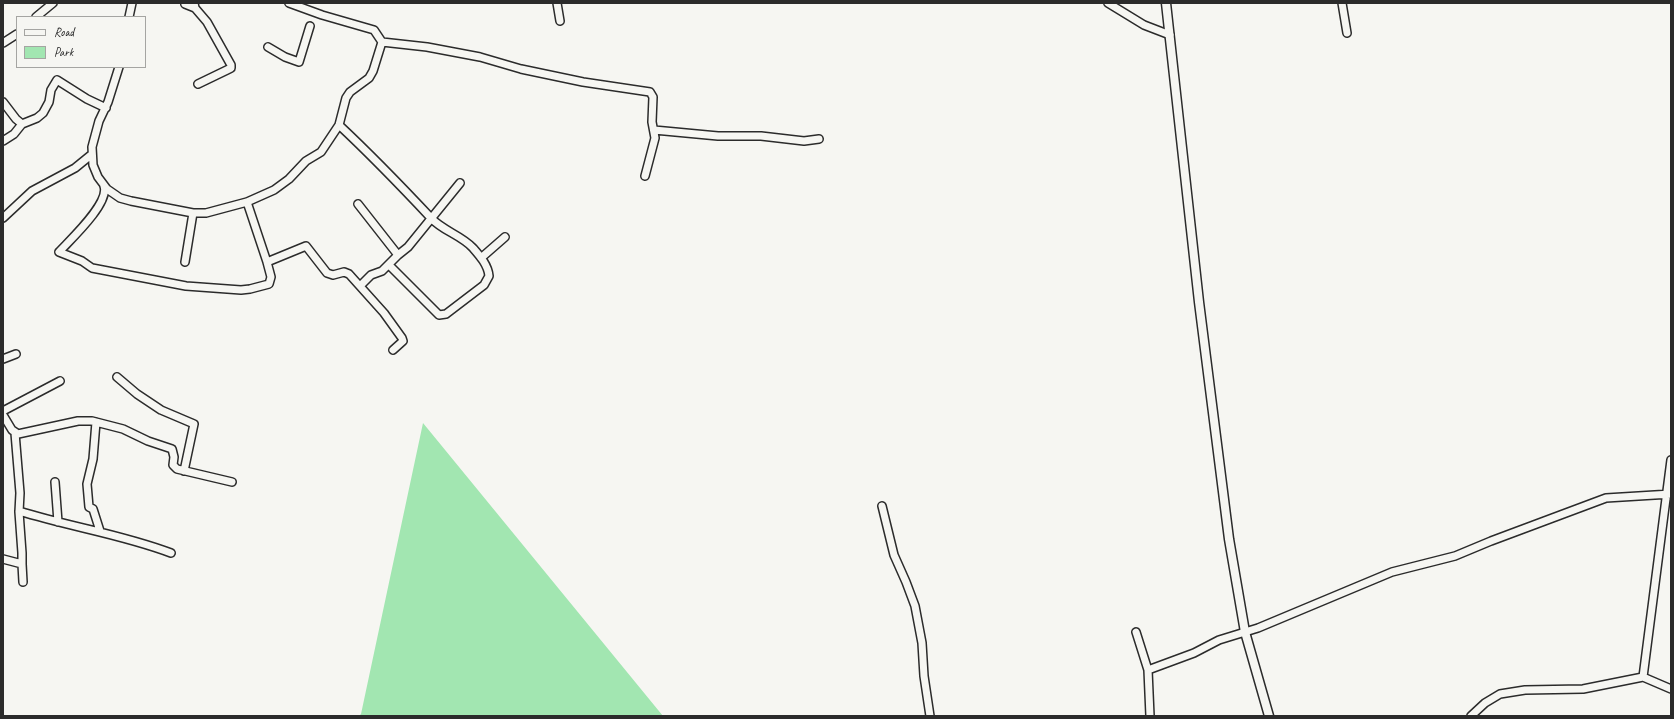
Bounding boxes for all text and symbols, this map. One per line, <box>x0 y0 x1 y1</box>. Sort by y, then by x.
legend <box>16 16 146 68</box>
text: Road <box>54 24 74 40</box>
text: Park <box>54 44 73 60</box>

